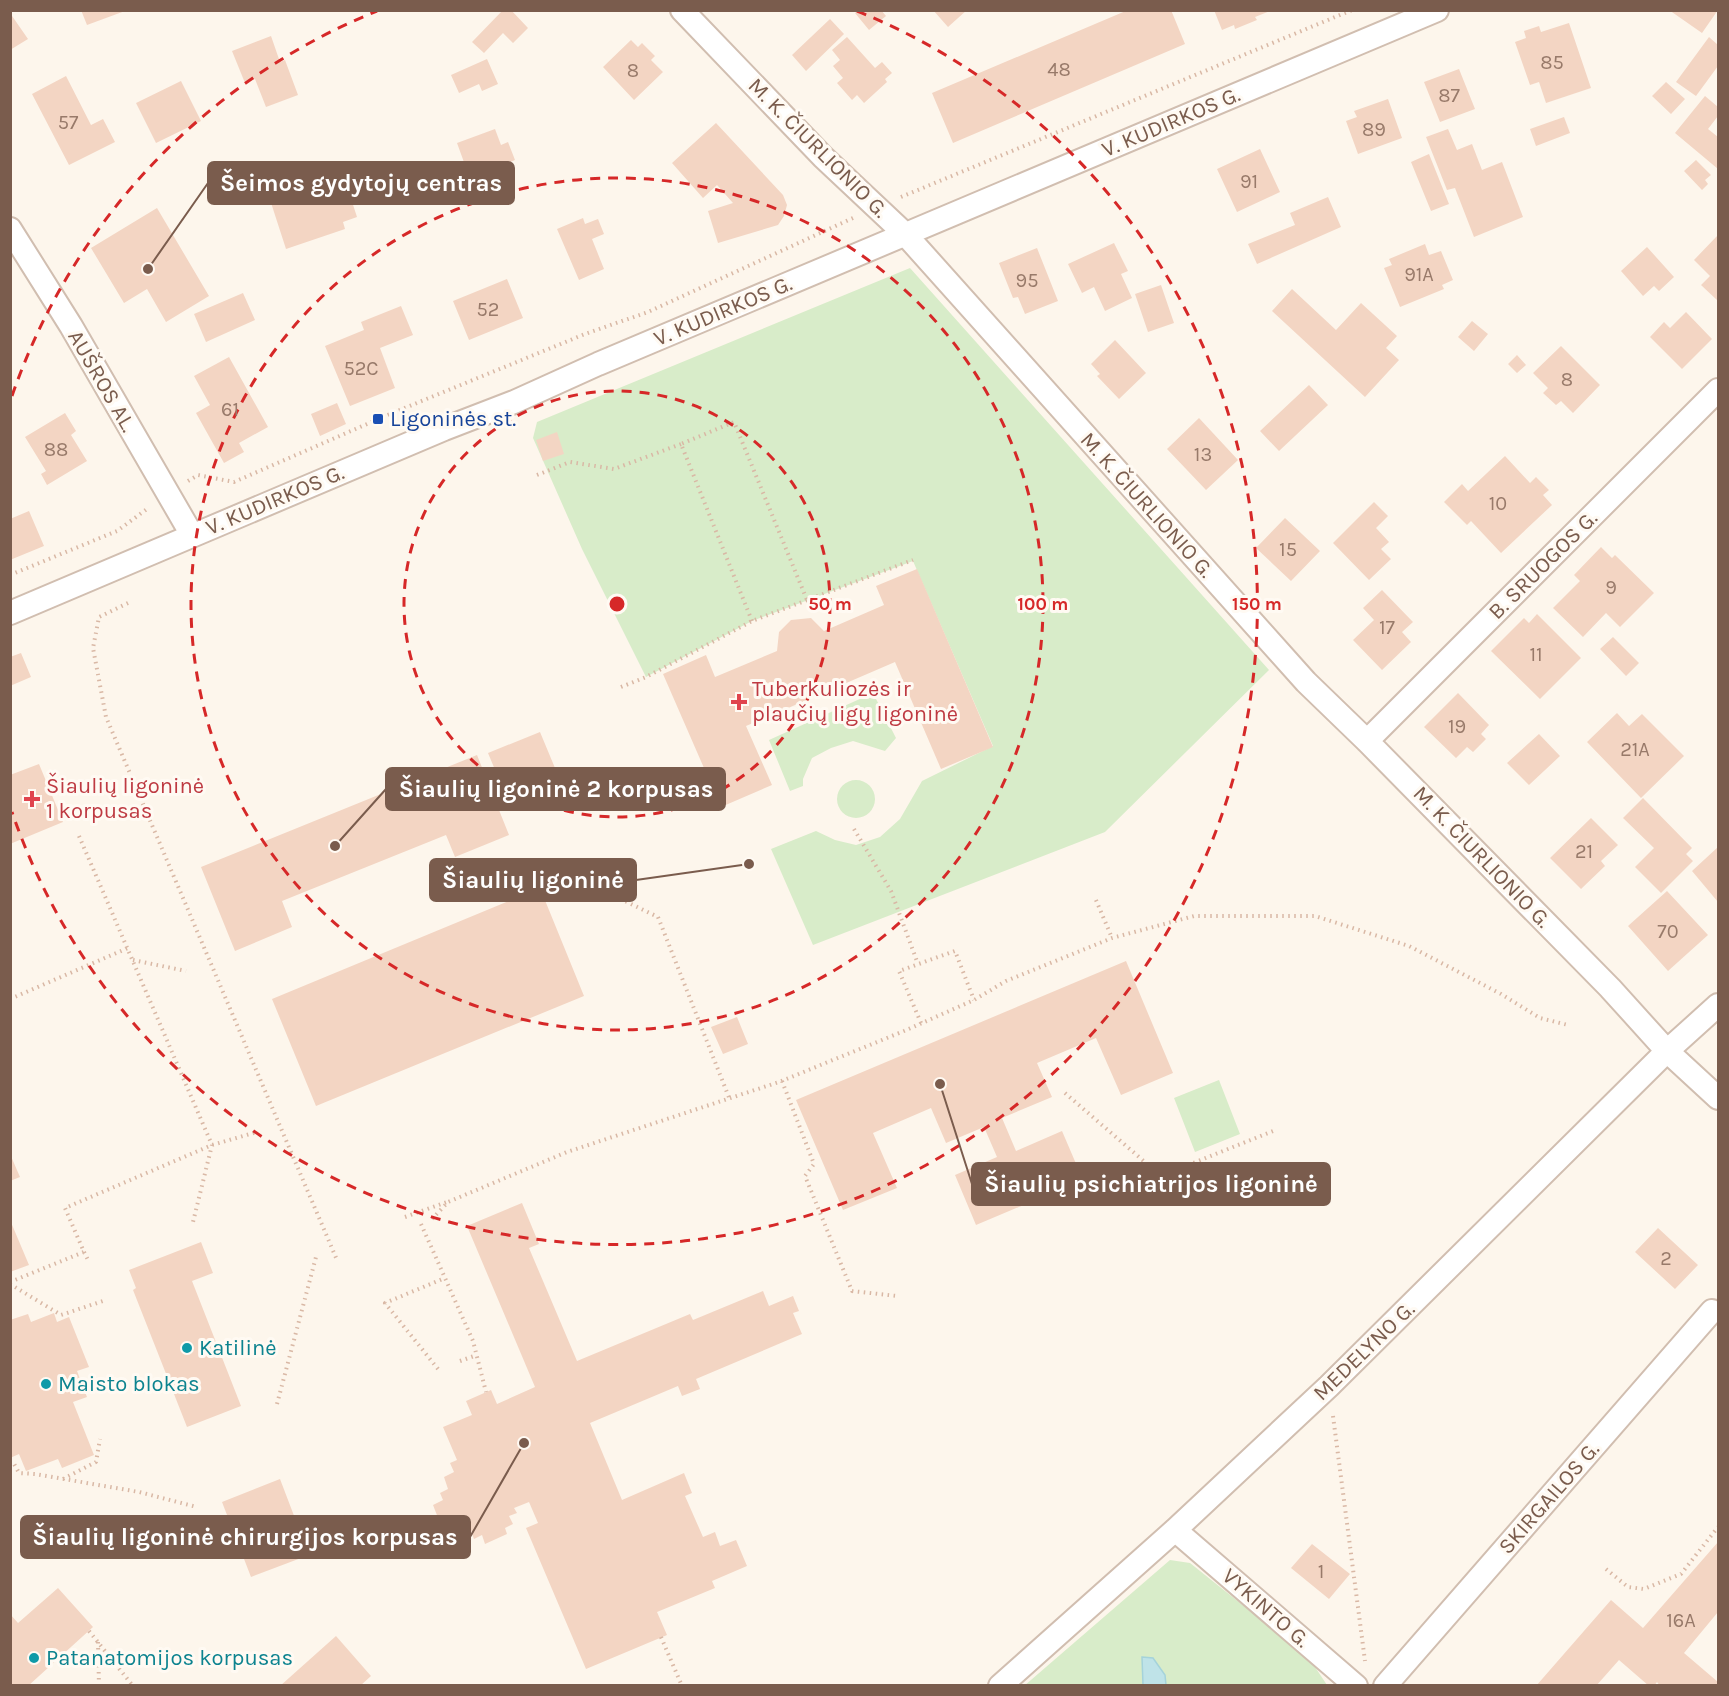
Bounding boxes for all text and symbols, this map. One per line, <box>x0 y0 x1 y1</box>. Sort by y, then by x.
house number: 85 <box>1540 51 1564 74</box>
house number: 48 <box>1047 58 1071 81</box>
house number: 8 <box>627 59 639 82</box>
street label: M. K. ČIURLIONIO G. <box>743 72 894 223</box>
street label: V. KUDIRKOS G. <box>1098 81 1244 163</box>
house number: 87 <box>1438 84 1460 107</box>
house number: 57 <box>58 111 79 134</box>
house number: 89 <box>1362 118 1386 141</box>
callout: Šeimos gydytojų centras <box>208 162 514 204</box>
text: Šeimos gydytojų centras <box>220 168 502 197</box>
house number: 91 <box>1240 170 1258 193</box>
house number: 91A <box>1404 263 1434 286</box>
house number: 95 <box>1016 269 1038 292</box>
street label: V. KUDIRKOS G. <box>650 270 796 352</box>
house number: 52 <box>477 298 499 321</box>
street label: AUŠROS AL. <box>62 325 142 437</box>
house number: 52C <box>343 357 379 380</box>
house number: 8 <box>1561 368 1573 391</box>
house number: 61 <box>221 398 239 421</box>
place label: Ligoninės st. <box>390 406 516 432</box>
marker: Ligoninės st. <box>371 412 385 426</box>
street label: M. K. ČIURLIONIO G. <box>1075 426 1220 583</box>
house number: 88 <box>44 438 68 461</box>
house number: 13 <box>1194 443 1212 466</box>
street label: V. KUDIRKOS G. <box>202 459 348 541</box>
house number: 10 <box>1489 492 1507 515</box>
street label: B. SRUOGOS G. <box>1483 505 1603 625</box>
house number: 15 <box>1279 538 1297 561</box>
house number: 9 <box>1605 576 1617 599</box>
text: 50 m <box>808 593 852 615</box>
text: 100 m <box>1018 593 1068 615</box>
text: 150 m <box>1232 593 1282 615</box>
centre of rings <box>607 594 627 614</box>
house number: 17 <box>1379 616 1396 639</box>
house number: 11 <box>1529 643 1543 666</box>
place label: Tuberkuliozės ir plaučių ligų ligoninė <box>752 676 958 727</box>
marker: Tuberkuliozės ir plaučių ligų ligoninė <box>730 693 748 711</box>
house number: 19 <box>1448 715 1466 738</box>
house number: 21A <box>1620 738 1650 761</box>
callout: Šiaulių ligoninė 2 korpusas <box>386 768 725 810</box>
place label: Šiaulių ligoninė 1 korpusas <box>46 772 204 824</box>
text: Šiaulių ligoninė 2 korpusas <box>399 774 713 803</box>
street label: M. K. ČIURLIONIO G. <box>1408 780 1557 933</box>
marker: Šiaulių ligoninė 1 korpusas <box>23 790 41 808</box>
house number: 21 <box>1575 840 1593 863</box>
callout: Šiaulių ligoninė <box>430 859 636 901</box>
text: Šiaulių ligoninė <box>442 865 624 894</box>
house number: 70 <box>1657 920 1679 943</box>
callout: Šiaulių psichiatrijos ligoninė <box>972 1163 1330 1205</box>
text: Šiaulių psichiatrijos ligoninė <box>984 1169 1318 1198</box>
house number: 2 <box>1660 1247 1672 1270</box>
street label: MEDELYNO G. <box>1308 1296 1420 1406</box>
place label: Katilinė <box>199 1335 277 1361</box>
marker: Katilinė <box>180 1341 194 1355</box>
place label: Maisto blokas <box>58 1371 200 1397</box>
marker: Maisto blokas <box>39 1377 53 1391</box>
street label: SKIRGAILOS G. <box>1493 1436 1605 1559</box>
callout: Šiaulių ligoninė chirurgijos korpusas <box>21 1516 470 1558</box>
text: Šiaulių ligoninė chirurgijos korpusas <box>32 1522 458 1551</box>
house number: 1 <box>1318 1560 1324 1583</box>
street label: VYKINTO G. <box>1217 1563 1315 1653</box>
house number: 16A <box>1666 1609 1696 1632</box>
place label: Patanatomijos korpusas <box>46 1645 293 1671</box>
marker: Patanatomijos korpusas <box>27 1651 41 1665</box>

